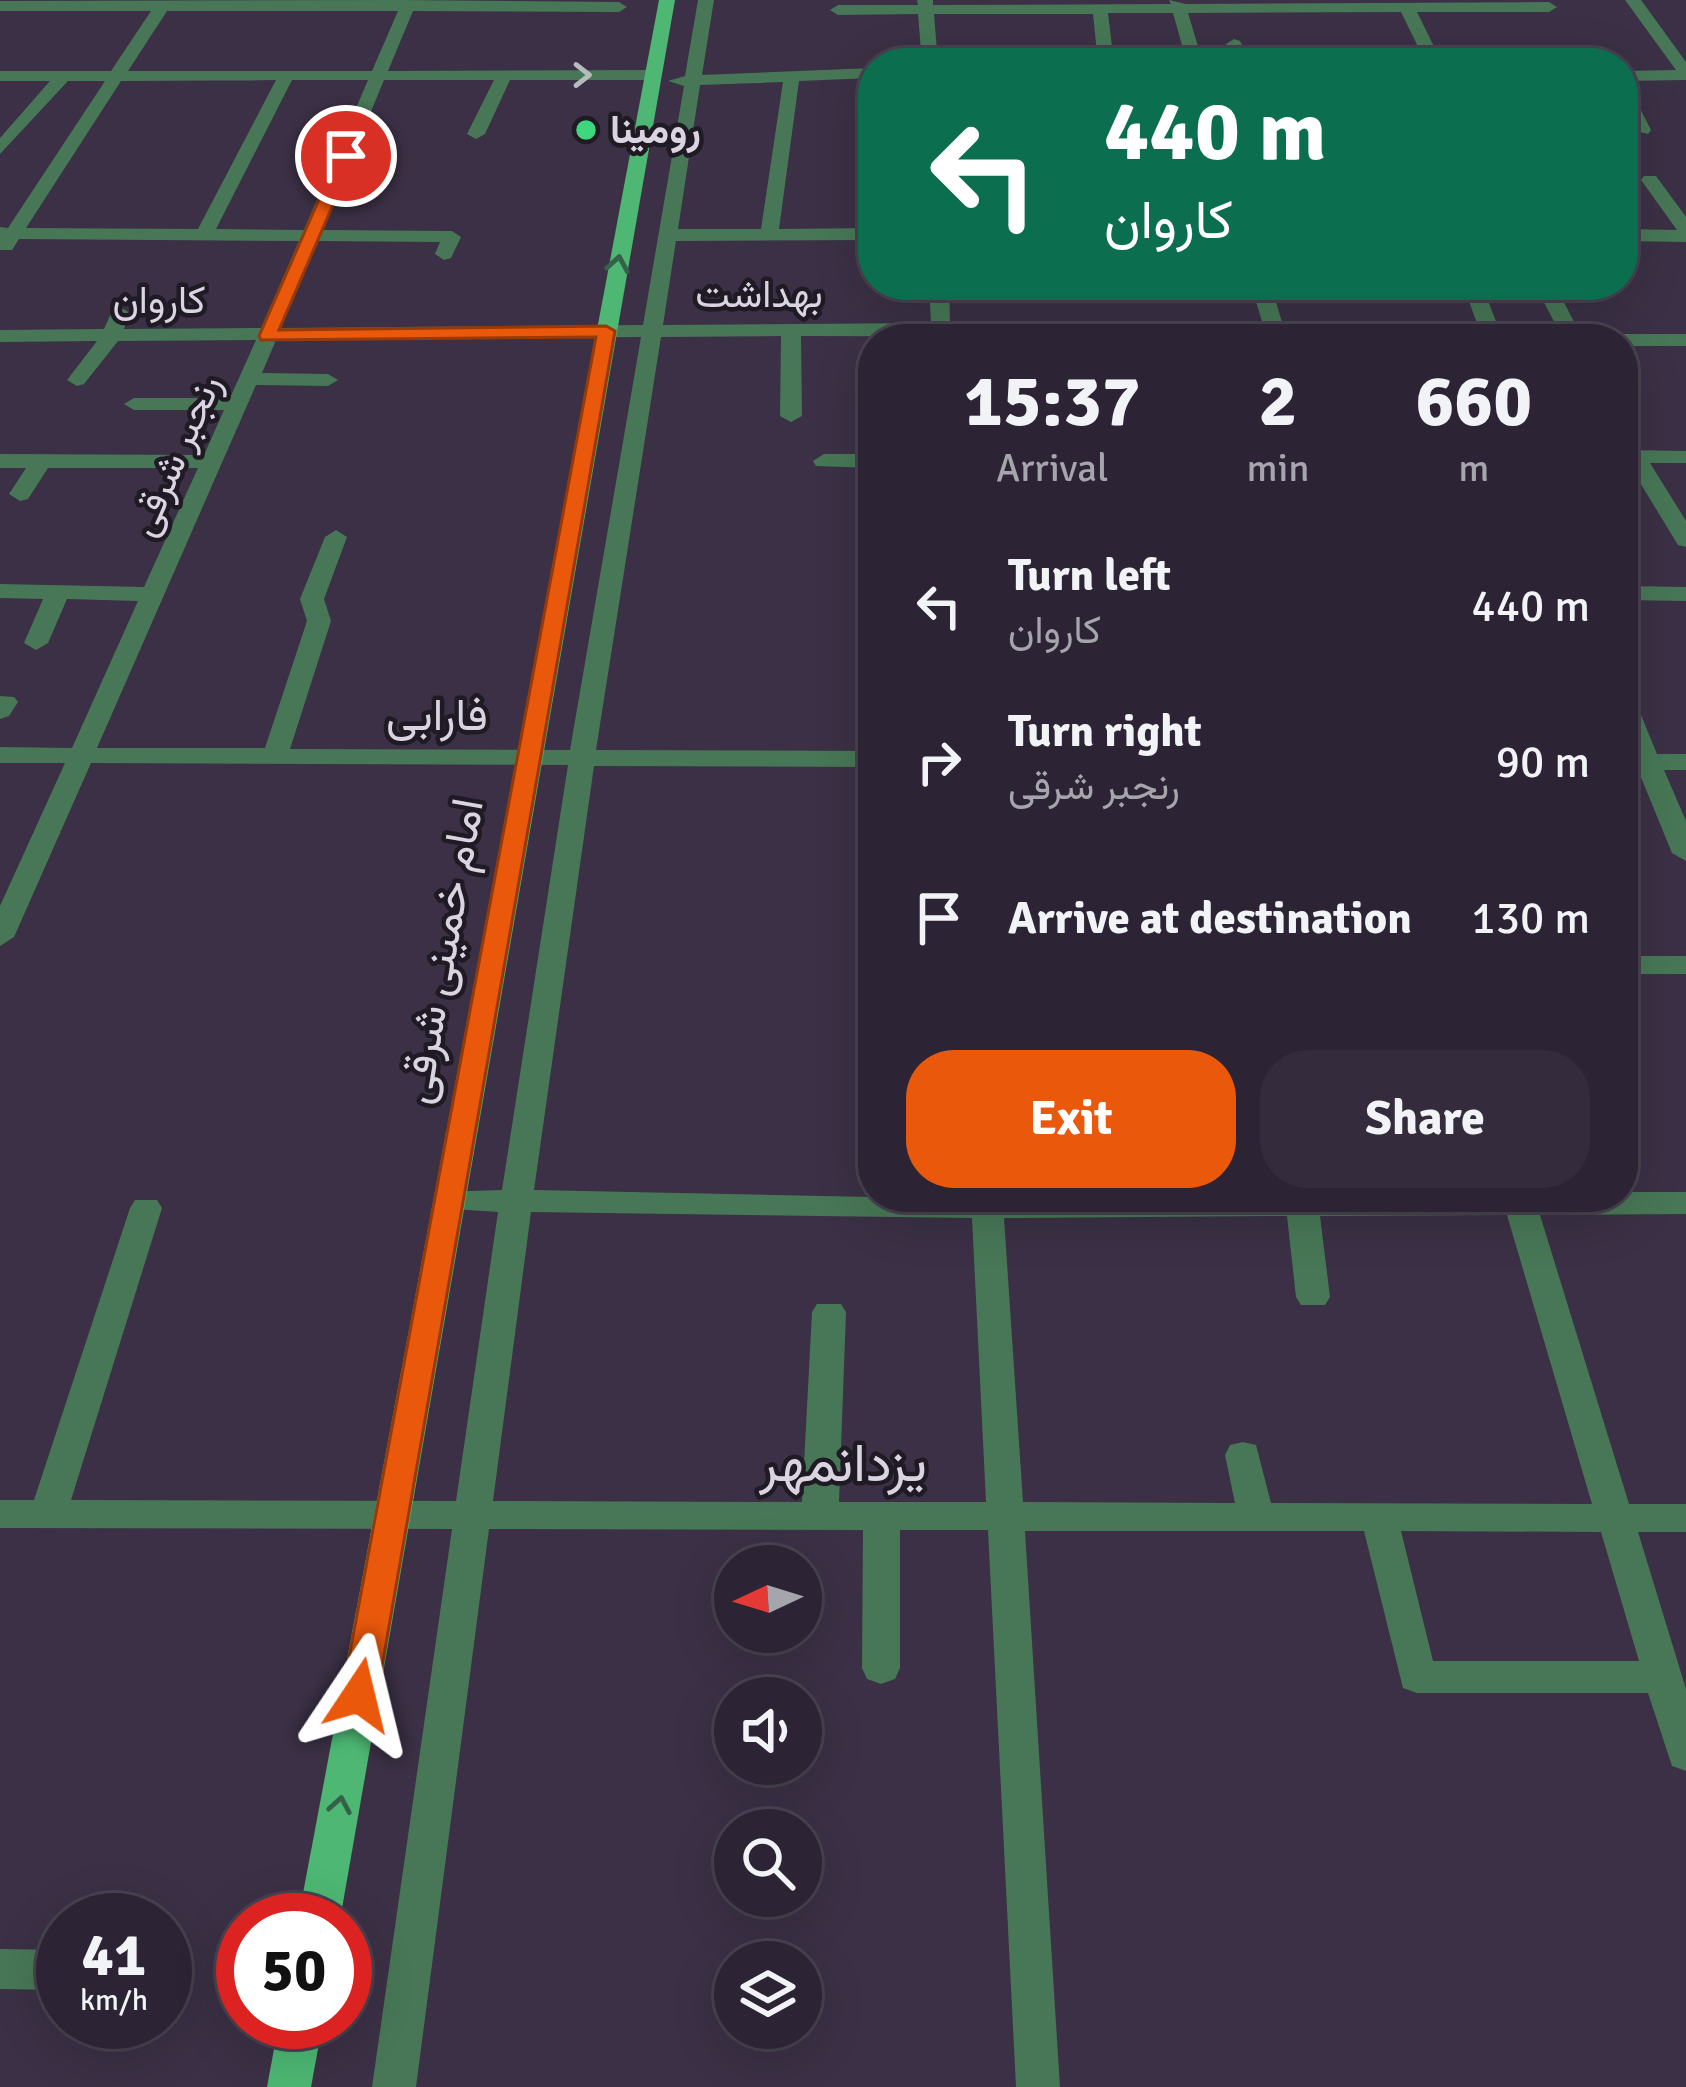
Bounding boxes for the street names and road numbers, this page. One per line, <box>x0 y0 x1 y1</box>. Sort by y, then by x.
street label: بهداشت <box>695 270 823 318</box>
street label: کاروان <box>112 276 206 324</box>
street label: رنجبر شرقی <box>118 367 232 543</box>
street label: فارابی <box>386 688 488 743</box>
street label: امام خمینی شرقی <box>388 794 497 1108</box>
street label: یزدانمهر <box>758 1430 927 1497</box>

